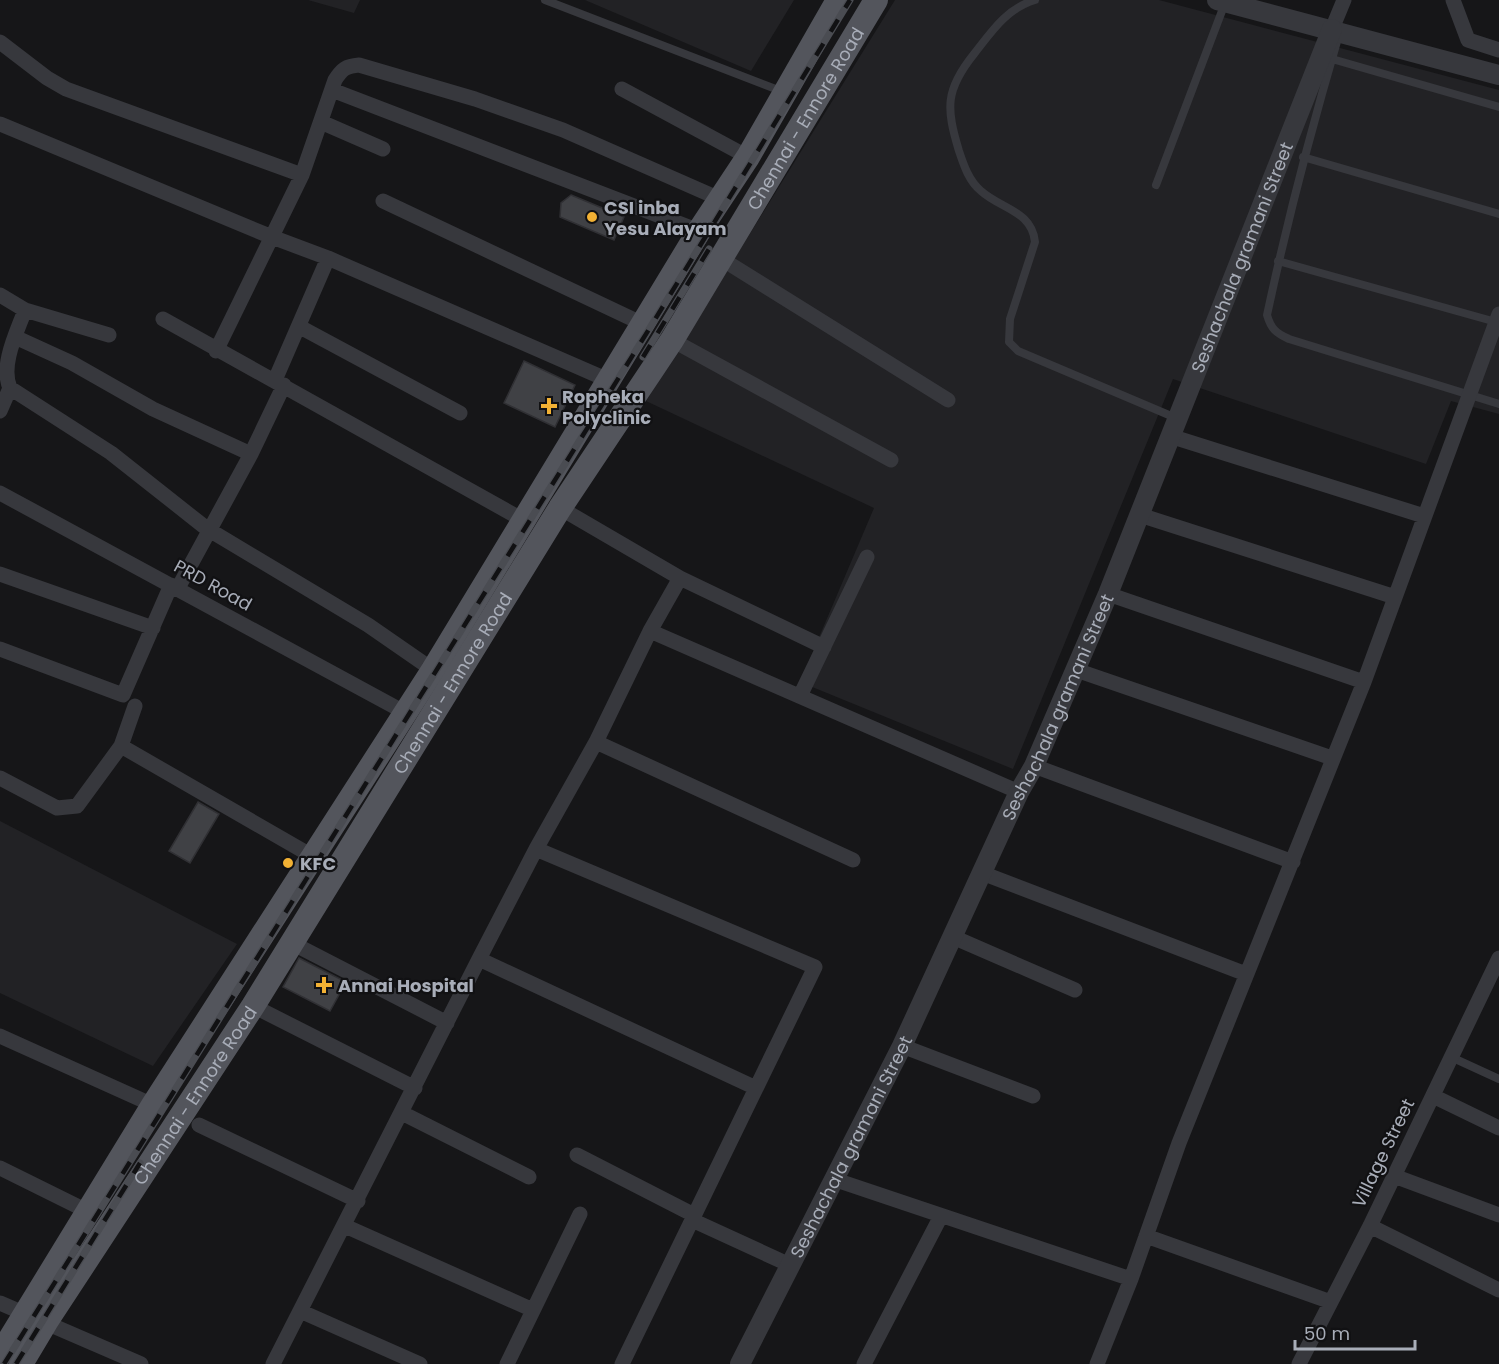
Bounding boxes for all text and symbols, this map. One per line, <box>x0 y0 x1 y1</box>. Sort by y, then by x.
street label: Chennai - Ennore Road <box>740 22 869 215</box>
street label: Seshachala gramani Street <box>1184 138 1298 376</box>
place label: CSI inba Yesu Alayam <box>604 195 727 241</box>
marker: CSI inba Yesu Alayam <box>585 210 599 224</box>
place label: Ropheka Polyclinic <box>562 384 651 430</box>
marker: Ropheka Polyclinic <box>540 397 558 415</box>
street label: PRD Road <box>169 553 257 617</box>
street label: Chennai - Ennore Road <box>387 587 518 779</box>
street label: Seshachala gramani Street <box>995 590 1119 824</box>
place label: KFC <box>300 851 336 876</box>
marker: KFC <box>281 856 295 870</box>
place label: Annai Hospital <box>338 973 474 998</box>
marker: Annai Hospital <box>315 976 333 994</box>
street label: Chennai - Ennore Road <box>127 1001 262 1190</box>
street label: Seshachala gramani Street <box>784 1031 918 1262</box>
street label: Village Street <box>1346 1094 1420 1212</box>
scale bar <box>1295 1313 1415 1351</box>
text: 50 m <box>1304 1321 1350 1346</box>

